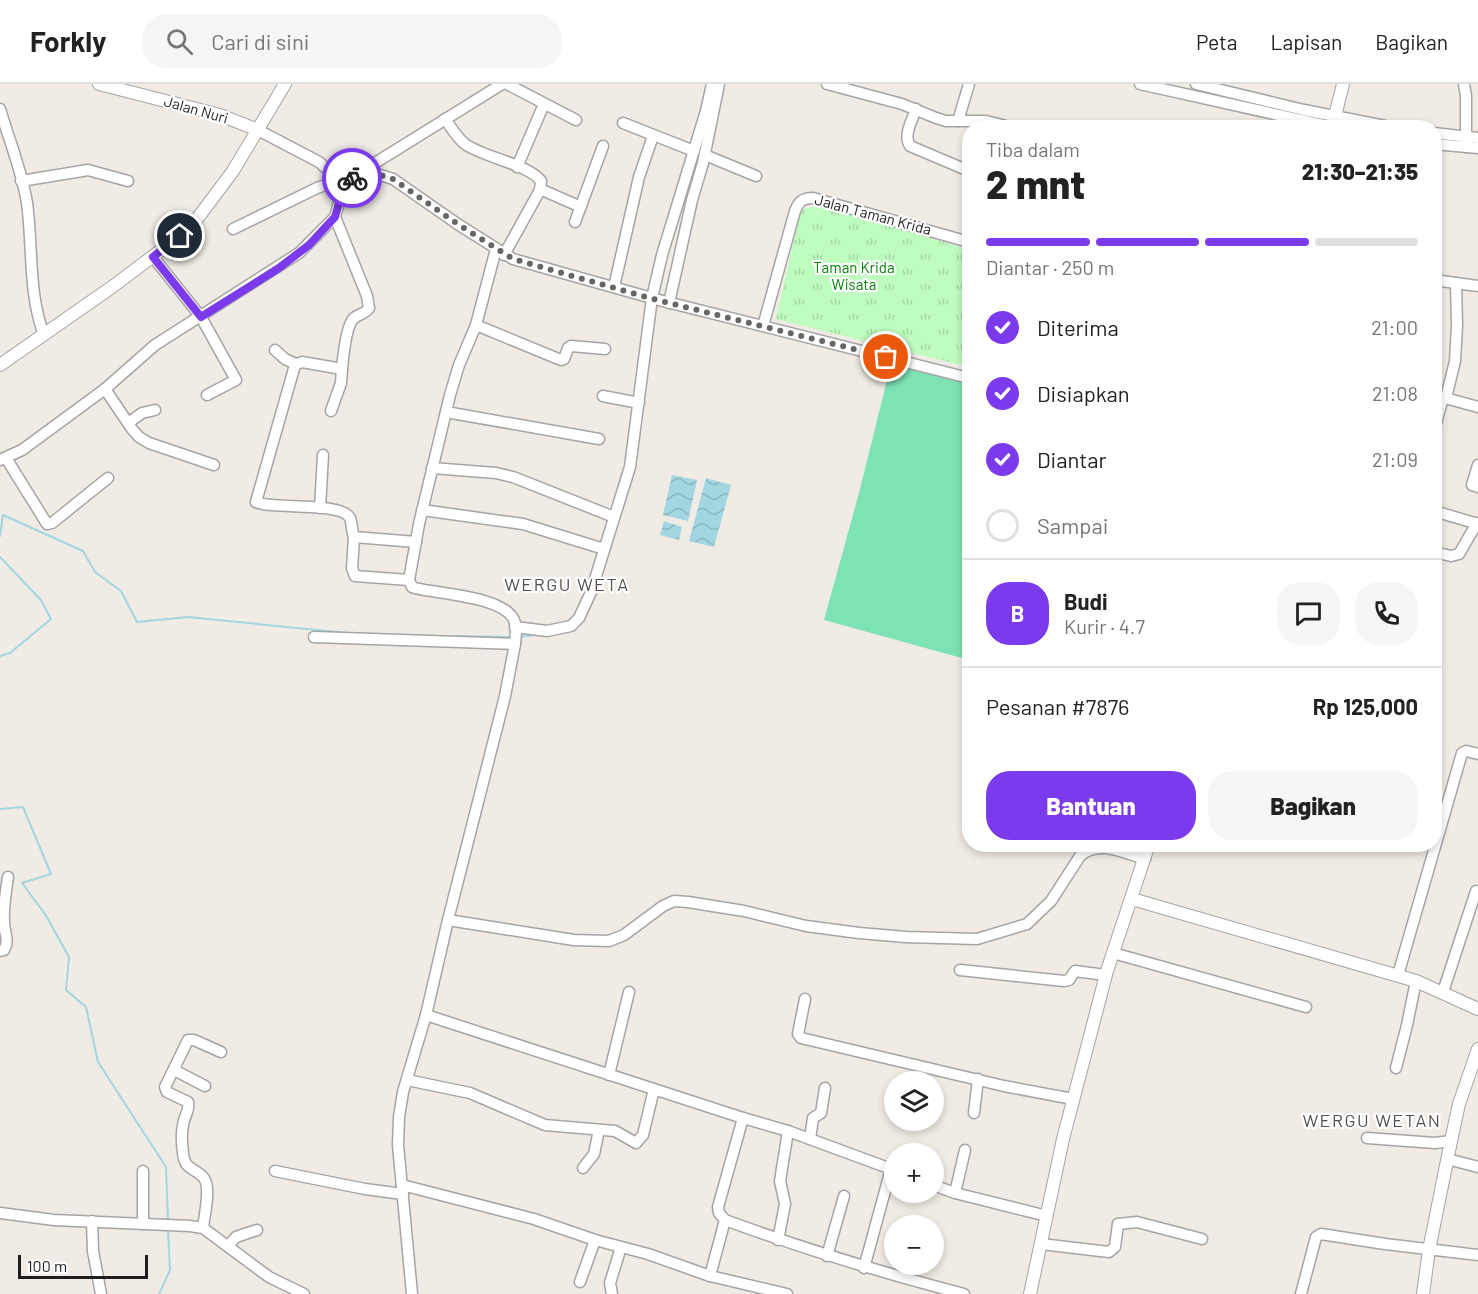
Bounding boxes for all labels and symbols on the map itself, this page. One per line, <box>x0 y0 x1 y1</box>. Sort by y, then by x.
street label: Jalan Nuri <box>162 91 230 127</box>
courier <box>322 148 382 208</box>
street label: Jalan Taman Krida <box>813 190 934 238</box>
pin <box>154 210 205 261</box>
park label: Taman Krida Wisata <box>813 258 895 293</box>
pin <box>860 331 911 382</box>
district label: WERGU WETA <box>504 573 630 595</box>
district label: WERGU WETAN <box>1302 1109 1442 1131</box>
scale bar <box>18 1252 148 1280</box>

